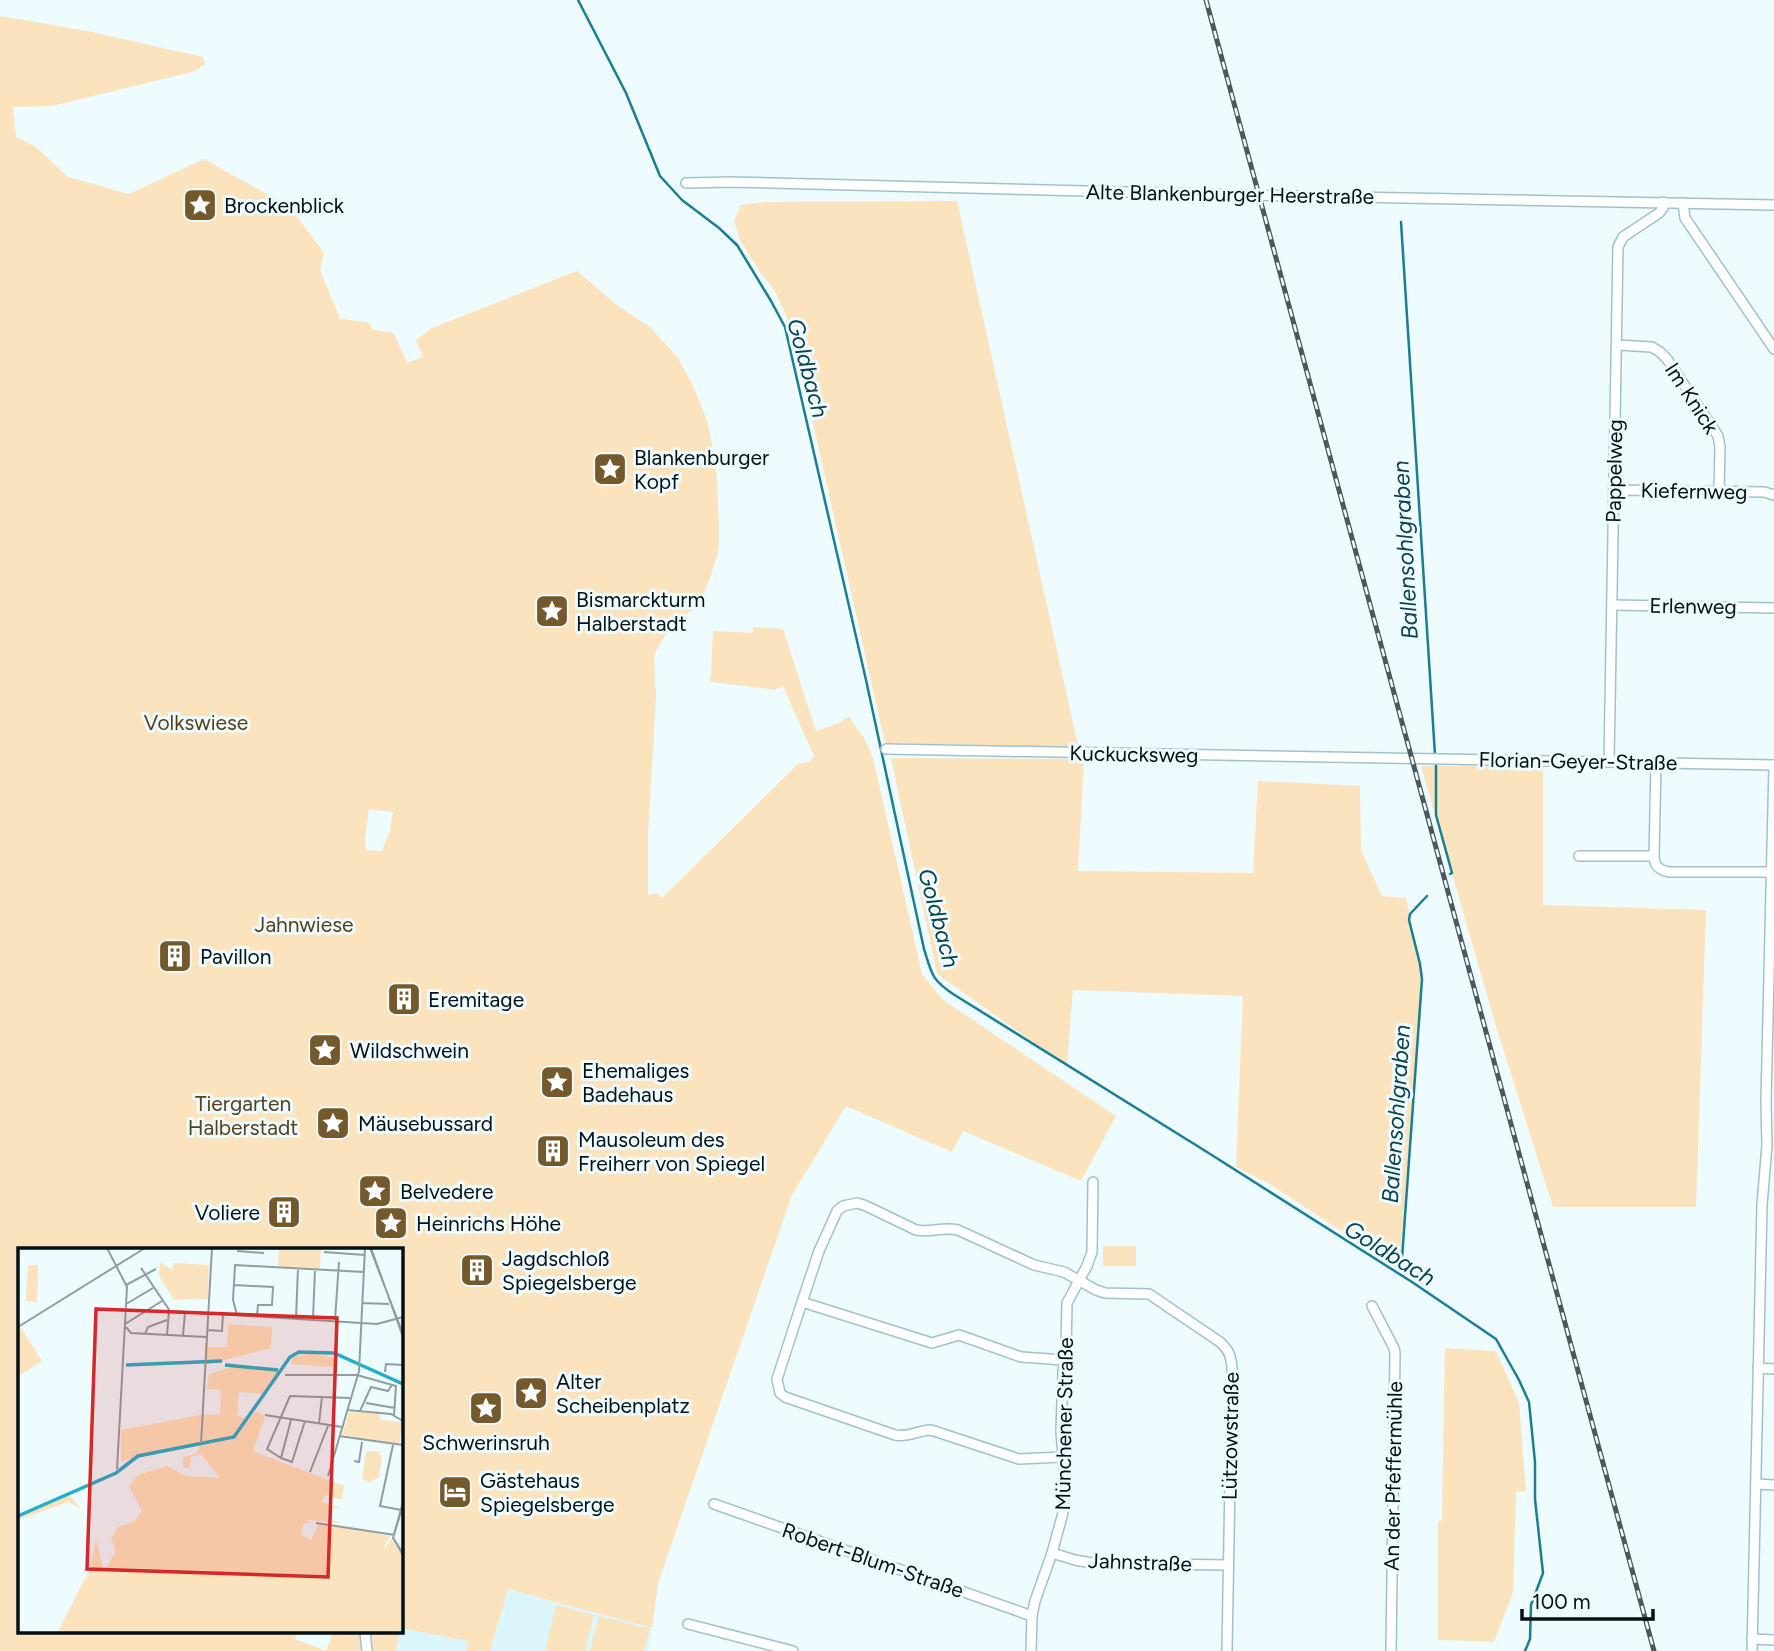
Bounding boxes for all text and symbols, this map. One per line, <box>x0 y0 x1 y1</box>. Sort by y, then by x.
street label: Alte Blankenburger Heerstraße <box>1086 179 1374 209</box>
place icon: Brockenblick <box>181 186 219 224</box>
place label: Brockenblick <box>224 193 345 218</box>
water label: Goldbach <box>781 315 835 421</box>
street label: Im Knick <box>1660 358 1725 439</box>
street label: Pappelweg <box>1601 419 1627 523</box>
place label: Blankenburger Kopf <box>634 445 769 494</box>
place icon: Blankenburger Kopf <box>591 450 629 488</box>
water label: Ballensohlgraben <box>1386 460 1424 640</box>
street label: Kiefernweg <box>1640 478 1748 504</box>
place label: Bismarckturm Halberstadt <box>576 587 705 636</box>
place icon: Bismarckturm Halberstadt <box>533 592 571 630</box>
street label: Erlenweg <box>1649 593 1737 619</box>
park label: Volkswiese <box>144 710 248 735</box>
street label: Kuckucksweg <box>1069 740 1199 768</box>
street label: Florian-Geyer-Straße <box>1479 747 1677 775</box>
water label: Goldbach <box>912 865 966 971</box>
park label: Jahnwiese <box>255 912 353 937</box>
building icon: Pavillon <box>156 937 194 975</box>
place label: Pavillon <box>200 944 271 969</box>
building icon: Eremitage <box>385 980 423 1018</box>
place label: Eremitage <box>428 987 524 1012</box>
water label: Ballensohlgraben <box>1376 1024 1416 1204</box>
place icon: Wildschwein <box>306 1031 344 1069</box>
place label: Wildschwein <box>350 1038 469 1063</box>
place label: Ehemaliges Badehaus <box>582 1058 689 1107</box>
place icon: Ehemaliges Badehaus <box>538 1063 576 1101</box>
park label: Tiergarten Halberstadt <box>188 1091 298 1140</box>
place icon: Mäusebussard <box>314 1104 352 1142</box>
place label: Mäusebussard <box>358 1111 493 1136</box>
place label: Mausoleum des Freiherr von Spiegel <box>578 1127 765 1176</box>
building icon: Mausoleum des Freiherr von Spiegel <box>534 1132 572 1170</box>
place icon: Belvedere <box>356 1172 394 1210</box>
place label: Belvedere <box>400 1179 493 1204</box>
building icon: Voliere <box>265 1193 303 1231</box>
place label: Voliere <box>195 1200 260 1225</box>
place icon: Heinrichs Höhe <box>372 1204 410 1242</box>
place label: Heinrichs Höhe <box>416 1211 561 1236</box>
water label: Goldbach <box>1339 1214 1441 1292</box>
place label: Jagdschloß Spiegelsberge <box>502 1246 637 1295</box>
inset map <box>18 1248 402 1634</box>
building icon: Jagdschloß Spiegelsberge <box>458 1251 496 1289</box>
street label: Münchener Straße <box>1050 1337 1078 1511</box>
place label: Alter Scheibenplatz <box>556 1369 690 1418</box>
street label: Lützowstraße <box>1216 1372 1244 1500</box>
place icon: Alter Scheibenplatz <box>512 1374 550 1412</box>
street label: An der Pfeffermühle <box>1379 1381 1407 1571</box>
place icon: Schwerinsruh <box>467 1389 505 1427</box>
place label: Schwerinsruh <box>422 1430 550 1455</box>
place label: Gästehaus Spiegelsberge <box>480 1468 615 1517</box>
hotel icon: Gästehaus Spiegelsberge <box>436 1473 474 1511</box>
street label: Robert-Blum-Straße <box>779 1517 967 1603</box>
street label: Jahnstraße <box>1088 1548 1192 1576</box>
scale bar <box>1522 1578 1653 1622</box>
text: 100 m <box>1532 1589 1591 1614</box>

